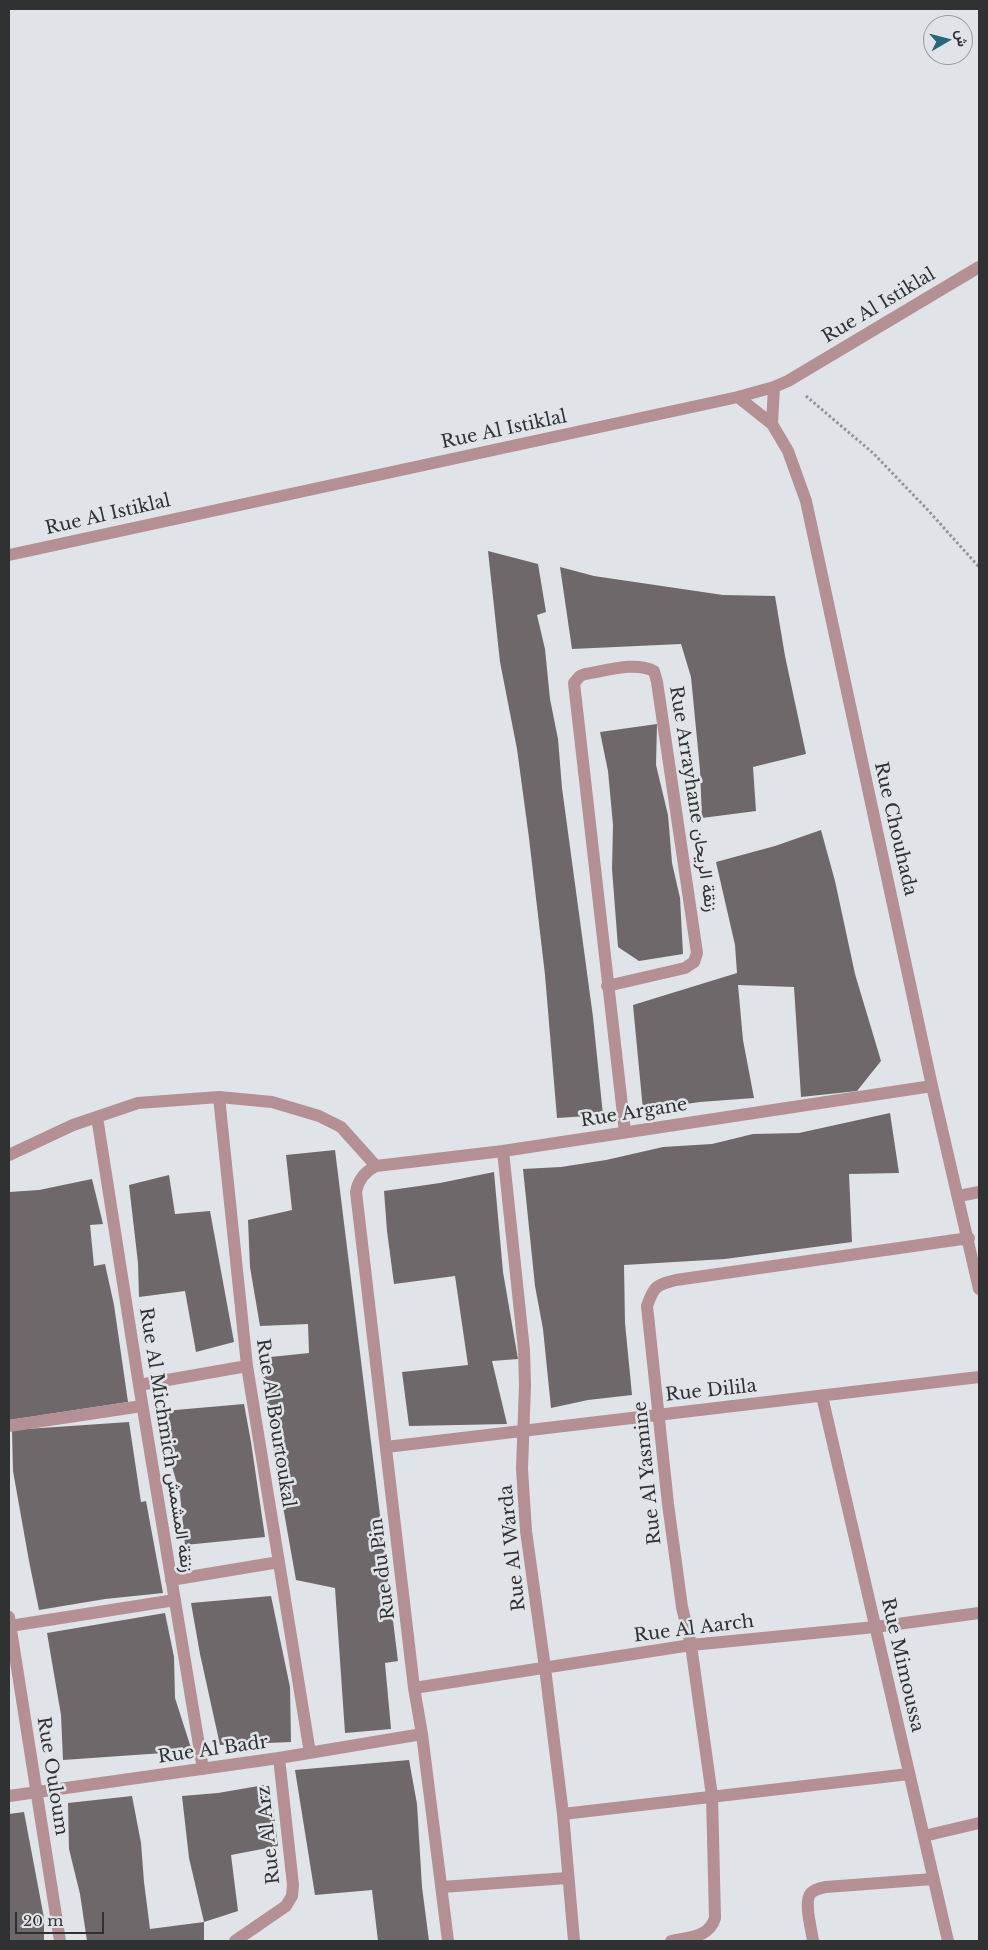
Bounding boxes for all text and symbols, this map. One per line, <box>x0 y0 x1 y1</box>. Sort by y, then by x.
north arrow <box>923 15 973 65</box>
text: ش <box>952 28 972 48</box>
street label: Rue Al Istiklal <box>819 264 939 348</box>
street label: Rue Al Istiklal <box>439 406 569 454</box>
street label: Rue Al Istiklal <box>43 490 173 540</box>
street label: Rue Arrayhane زنقة الريحان <box>664 684 722 914</box>
street label: Rue Chouhada <box>869 760 921 898</box>
street label: Rue Argane <box>579 1094 689 1132</box>
street label: Rue Al Michmich زنقة المشمش <box>134 1306 198 1574</box>
street label: Rue Al Bourtoukal <box>251 1337 299 1509</box>
street label: Rue Dilila <box>664 1375 758 1407</box>
street label: Rue Al Yasmine <box>630 1400 666 1546</box>
street label: Rue Al Warda <box>496 1484 530 1612</box>
street label: Rue du Pin <box>366 1517 400 1621</box>
street label: Rue Mimoussa <box>876 1596 928 1734</box>
street label: Rue Al Aarch <box>633 1611 755 1647</box>
street label: Rue Ouloum <box>32 1715 72 1837</box>
street label: Rue Al Badr <box>156 1732 270 1768</box>
street label: Rue Al Arz <box>253 1785 285 1885</box>
scale bar <box>18 1902 106 1934</box>
text: 20 m <box>23 1911 63 1930</box>

